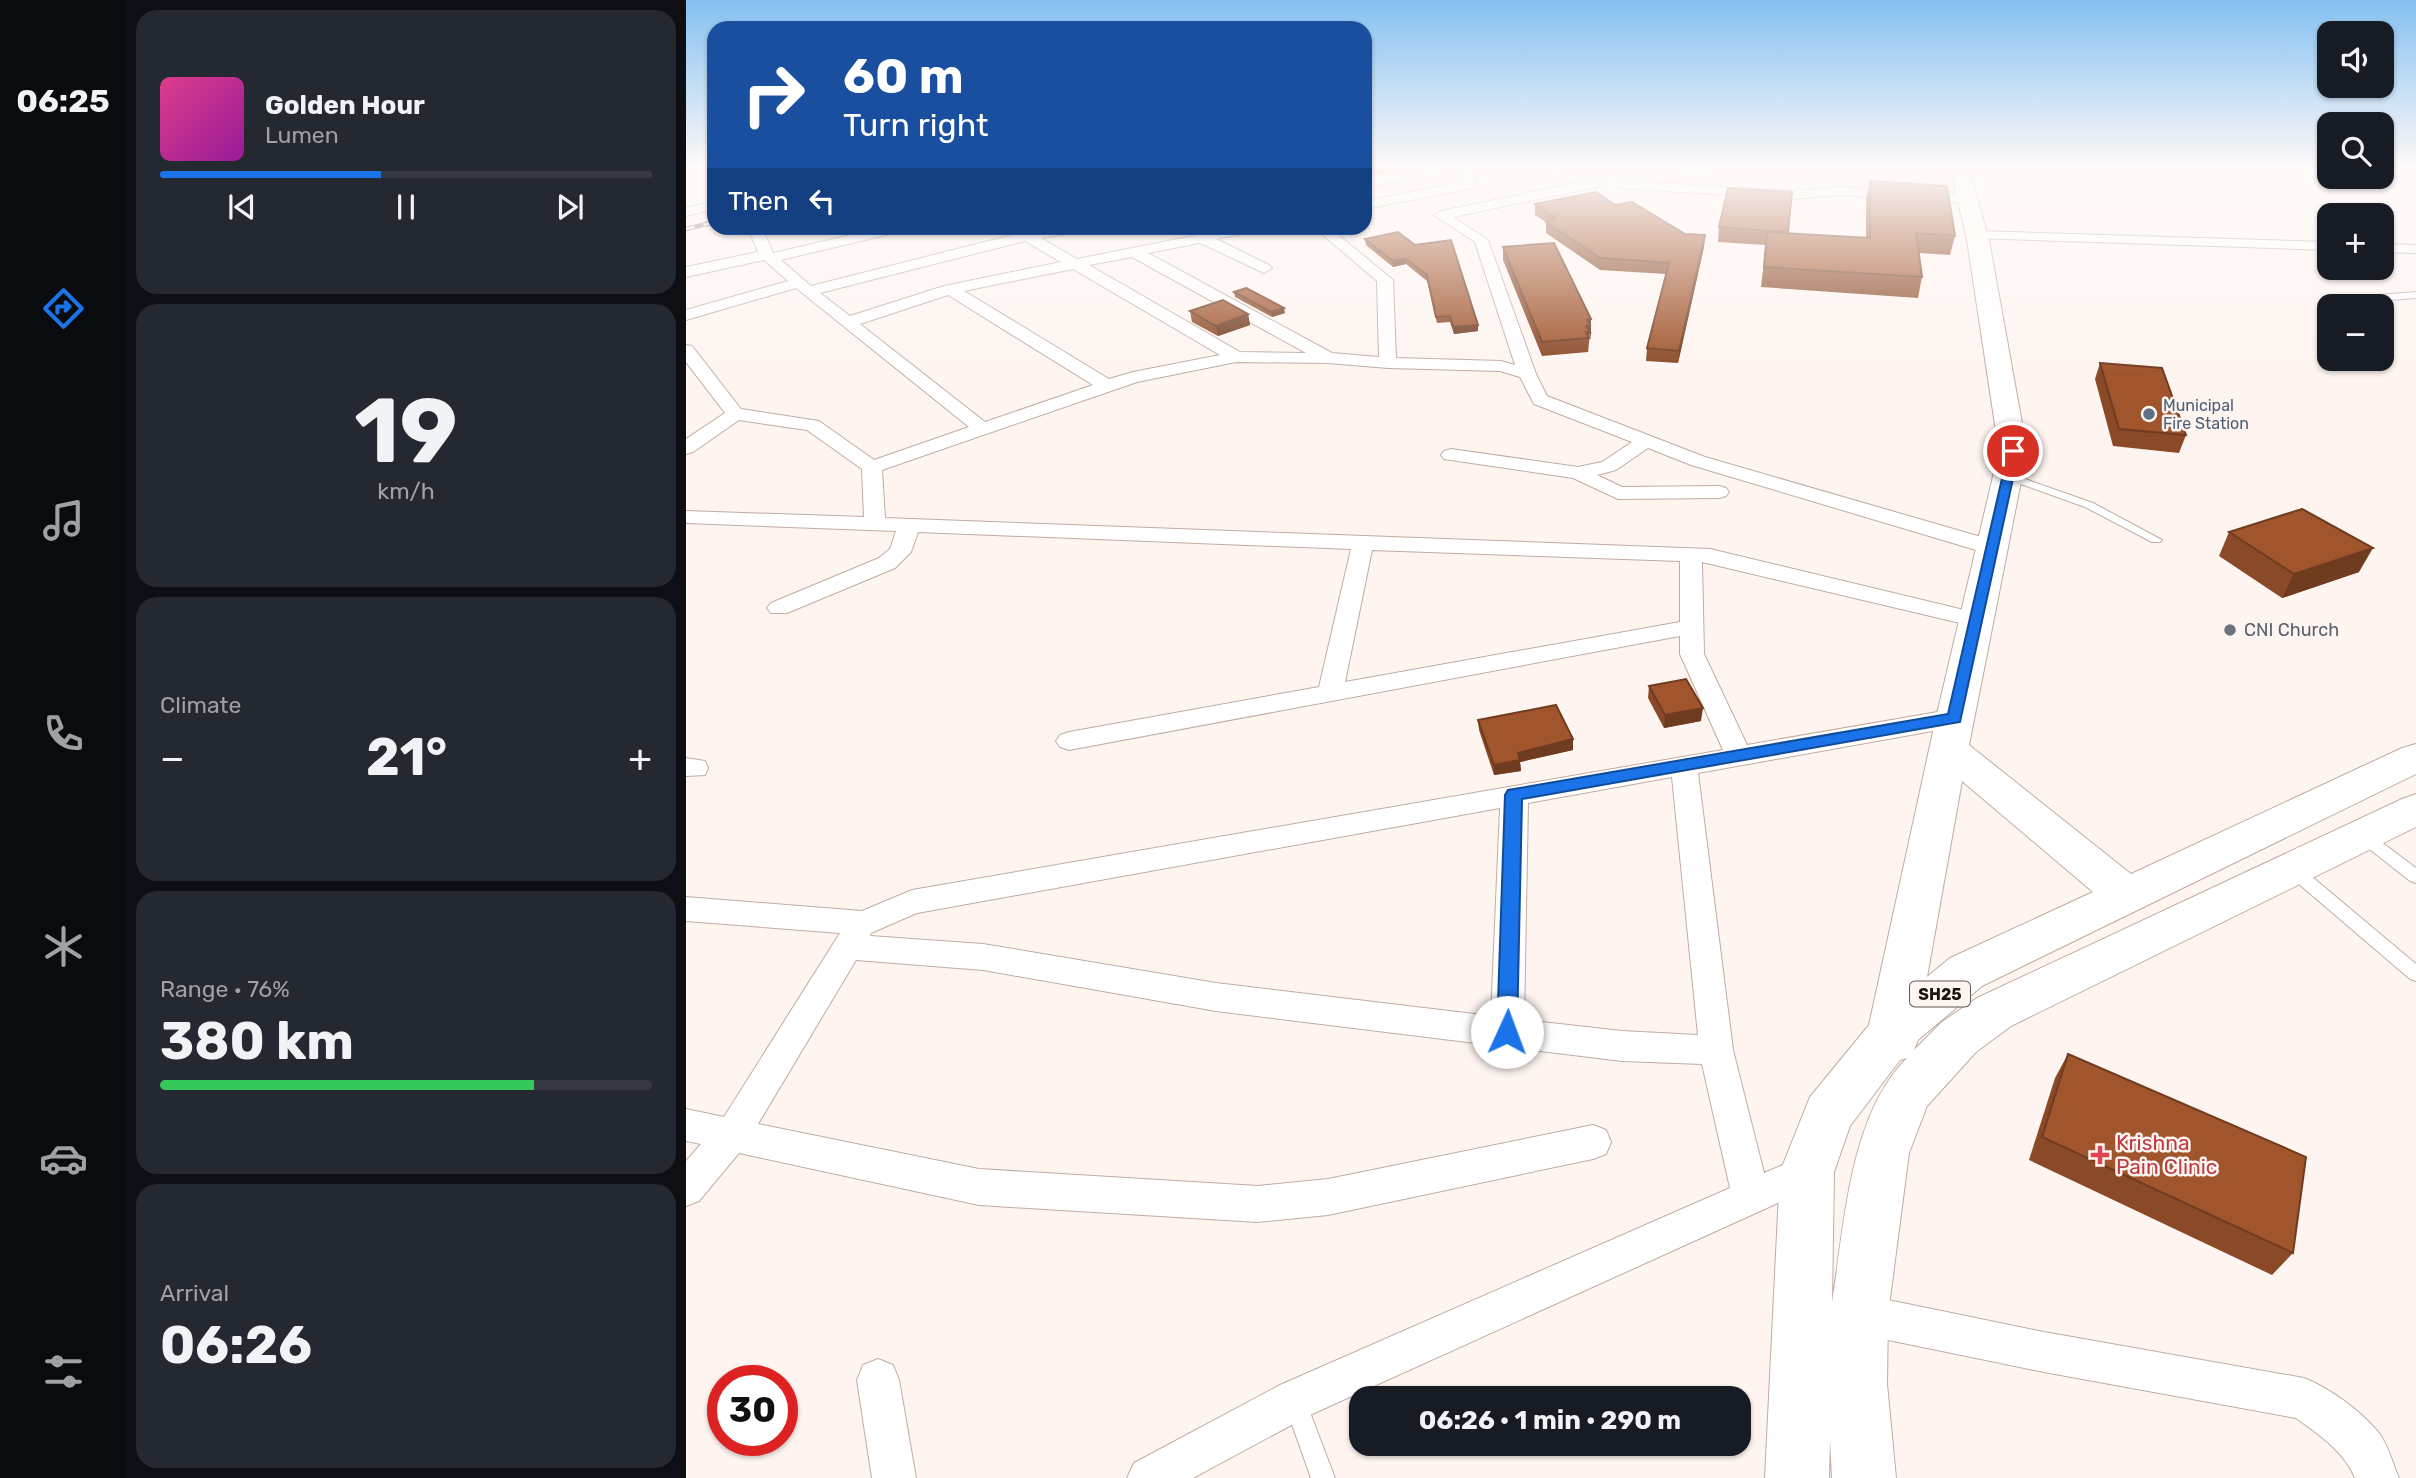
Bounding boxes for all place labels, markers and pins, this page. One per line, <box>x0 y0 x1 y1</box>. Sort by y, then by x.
place label: Municipal Fire Station <box>2163 396 2249 433</box>
marker: Municipal Fire Station <box>2141 406 2157 422</box>
pin <box>1983 421 2043 481</box>
place label: CNI Church <box>2244 619 2339 641</box>
marker: CNI Church <box>2222 622 2238 638</box>
place label: Krishna Pain Clinic <box>2116 1130 2217 1179</box>
marker: Krishna Pain Clinic <box>2090 1145 2110 1165</box>

